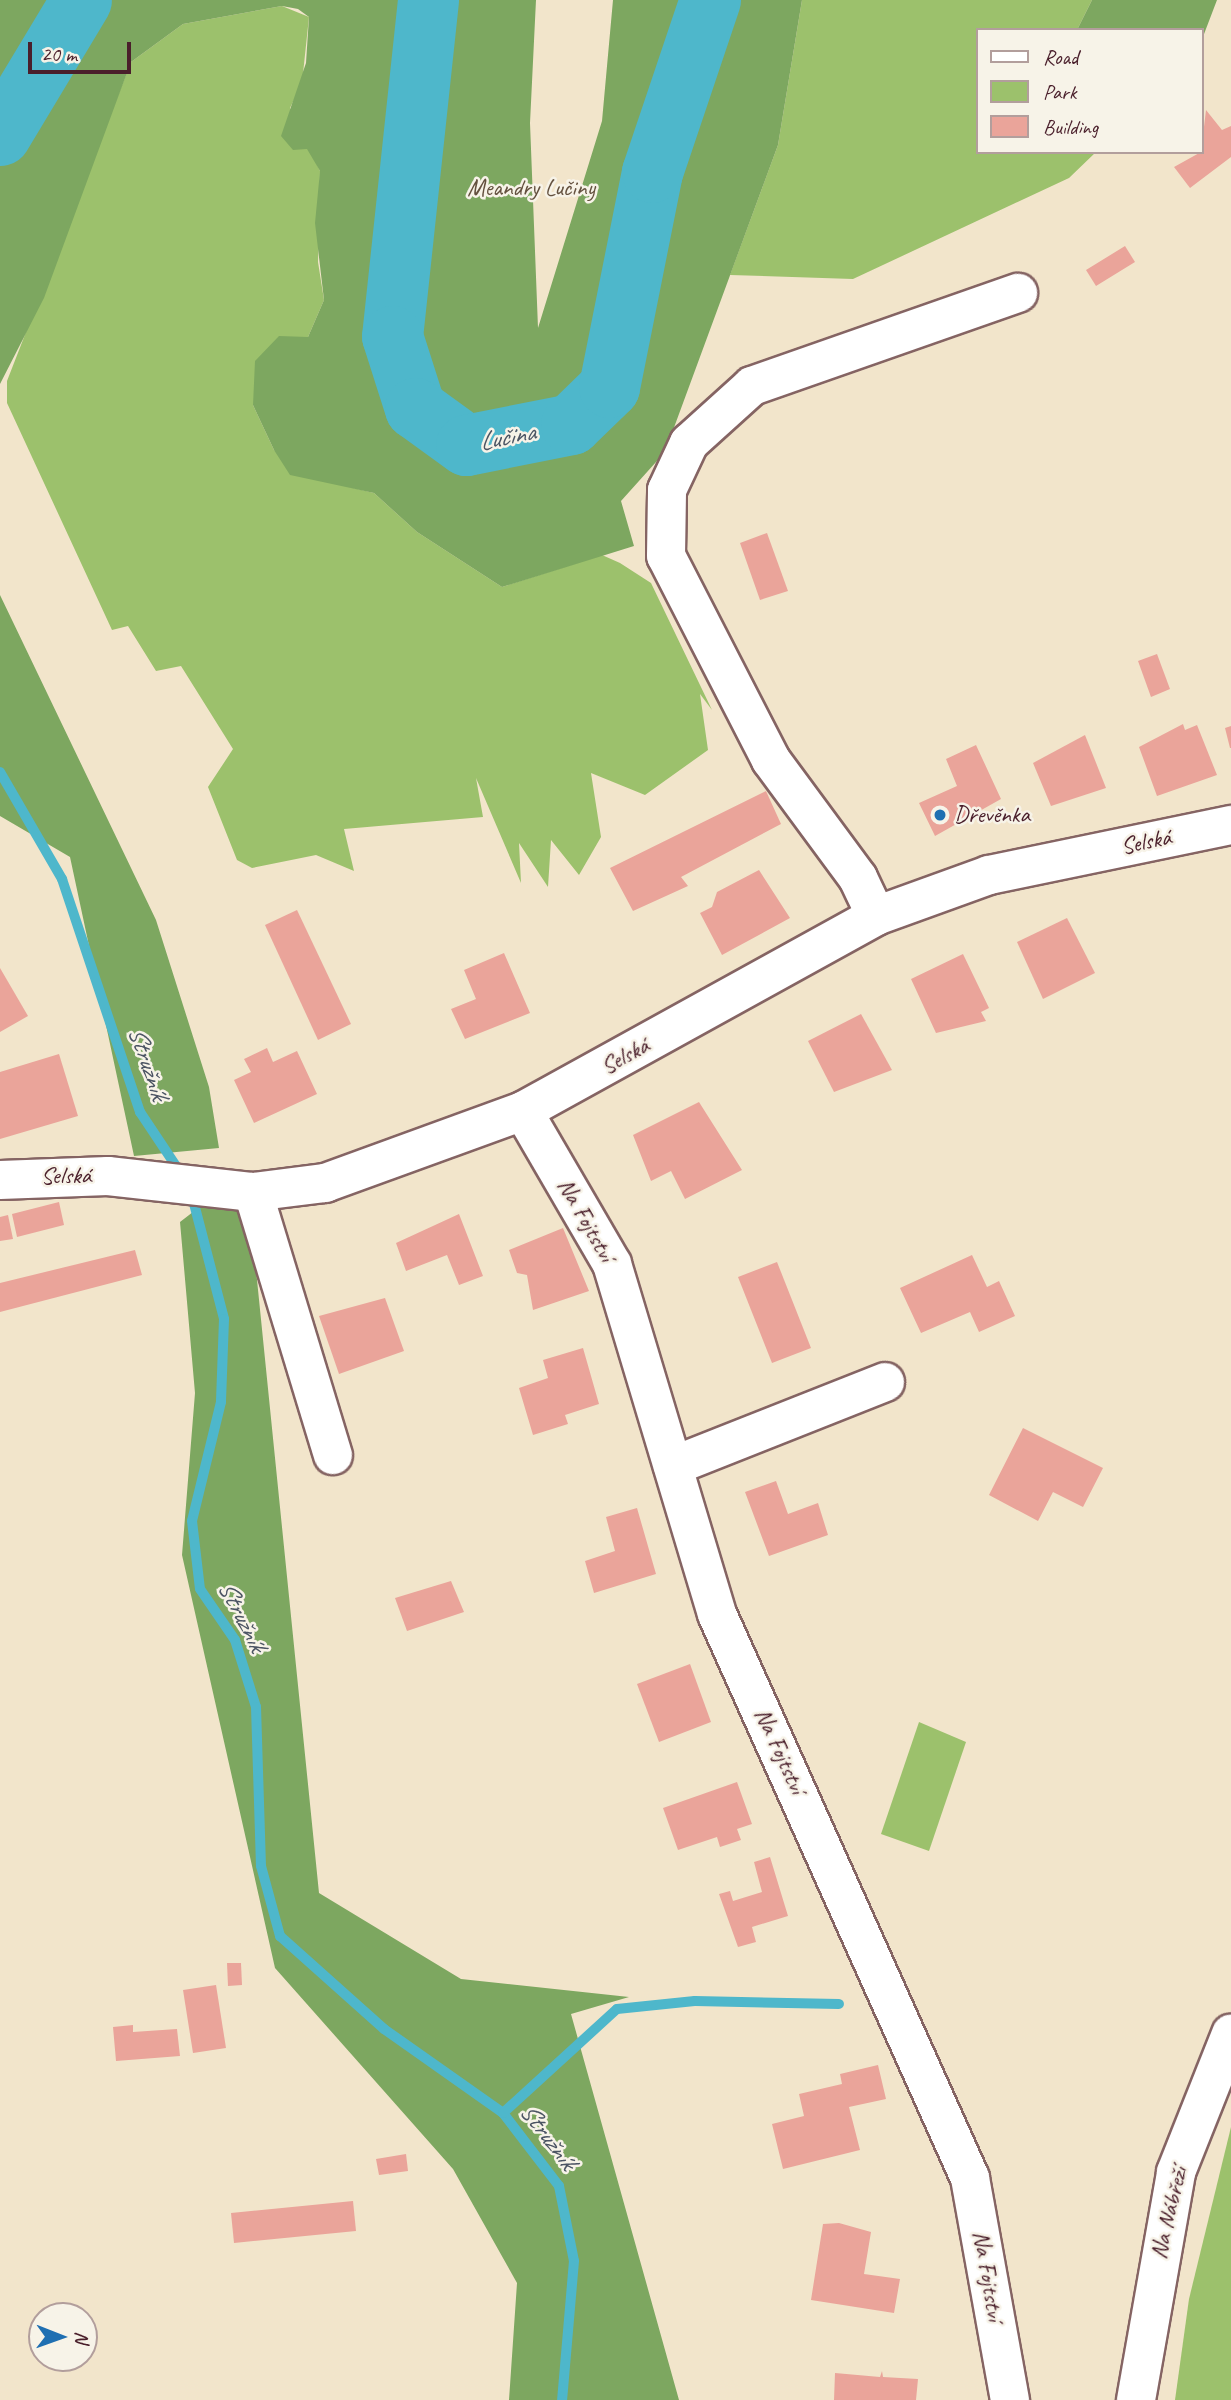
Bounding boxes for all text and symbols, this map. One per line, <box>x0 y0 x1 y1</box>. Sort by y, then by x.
scale bar <box>32 28 135 72</box>
legend <box>976 28 1203 154</box>
text: 20 m <box>41 41 77 67</box>
text: Road <box>1043 44 1078 70</box>
text: Park <box>1043 79 1076 105</box>
text: Building <box>1043 114 1098 140</box>
park label: Meandry Lučiny <box>467 174 595 202</box>
water label: Lučina <box>477 416 537 458</box>
place label: Dřevěnka <box>954 801 1030 829</box>
marker: Dřevěnka <box>932 807 948 823</box>
street label: Selská <box>1118 823 1174 861</box>
water label: Stružník <box>121 1022 175 1104</box>
street label: Selská <box>596 1031 654 1081</box>
street label: Selská <box>41 1162 91 1190</box>
street label: Na Fojtství <box>551 1173 621 1267</box>
water label: Stružník <box>211 1576 273 1656</box>
street label: Na Fojtství <box>748 1704 812 1798</box>
water label: Stružník <box>513 2097 583 2175</box>
street label: Na Nábřeží <box>1144 2164 1194 2262</box>
street label: Na Fojtství <box>966 2229 1010 2323</box>
north arrow <box>28 2302 98 2372</box>
text: N <box>70 2331 94 2343</box>

